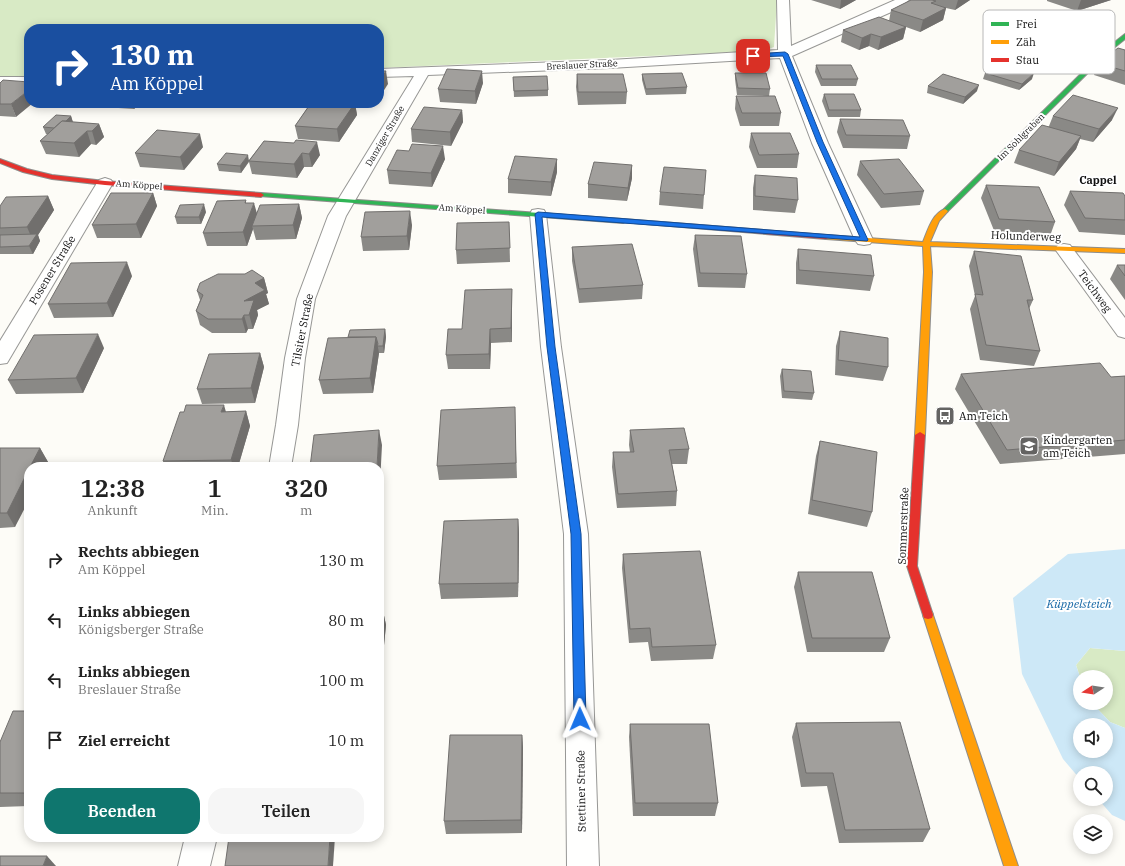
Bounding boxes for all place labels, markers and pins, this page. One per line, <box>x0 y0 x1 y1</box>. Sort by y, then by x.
pin <box>736 39 770 73</box>
bus stop icon: Am Teich <box>934 405 956 427</box>
place label: Am Teich <box>959 409 1008 423</box>
place label: Kindergarten am Teich <box>1043 433 1112 460</box>
school or university icon: Kindergarten am Teich <box>1018 435 1040 457</box>

